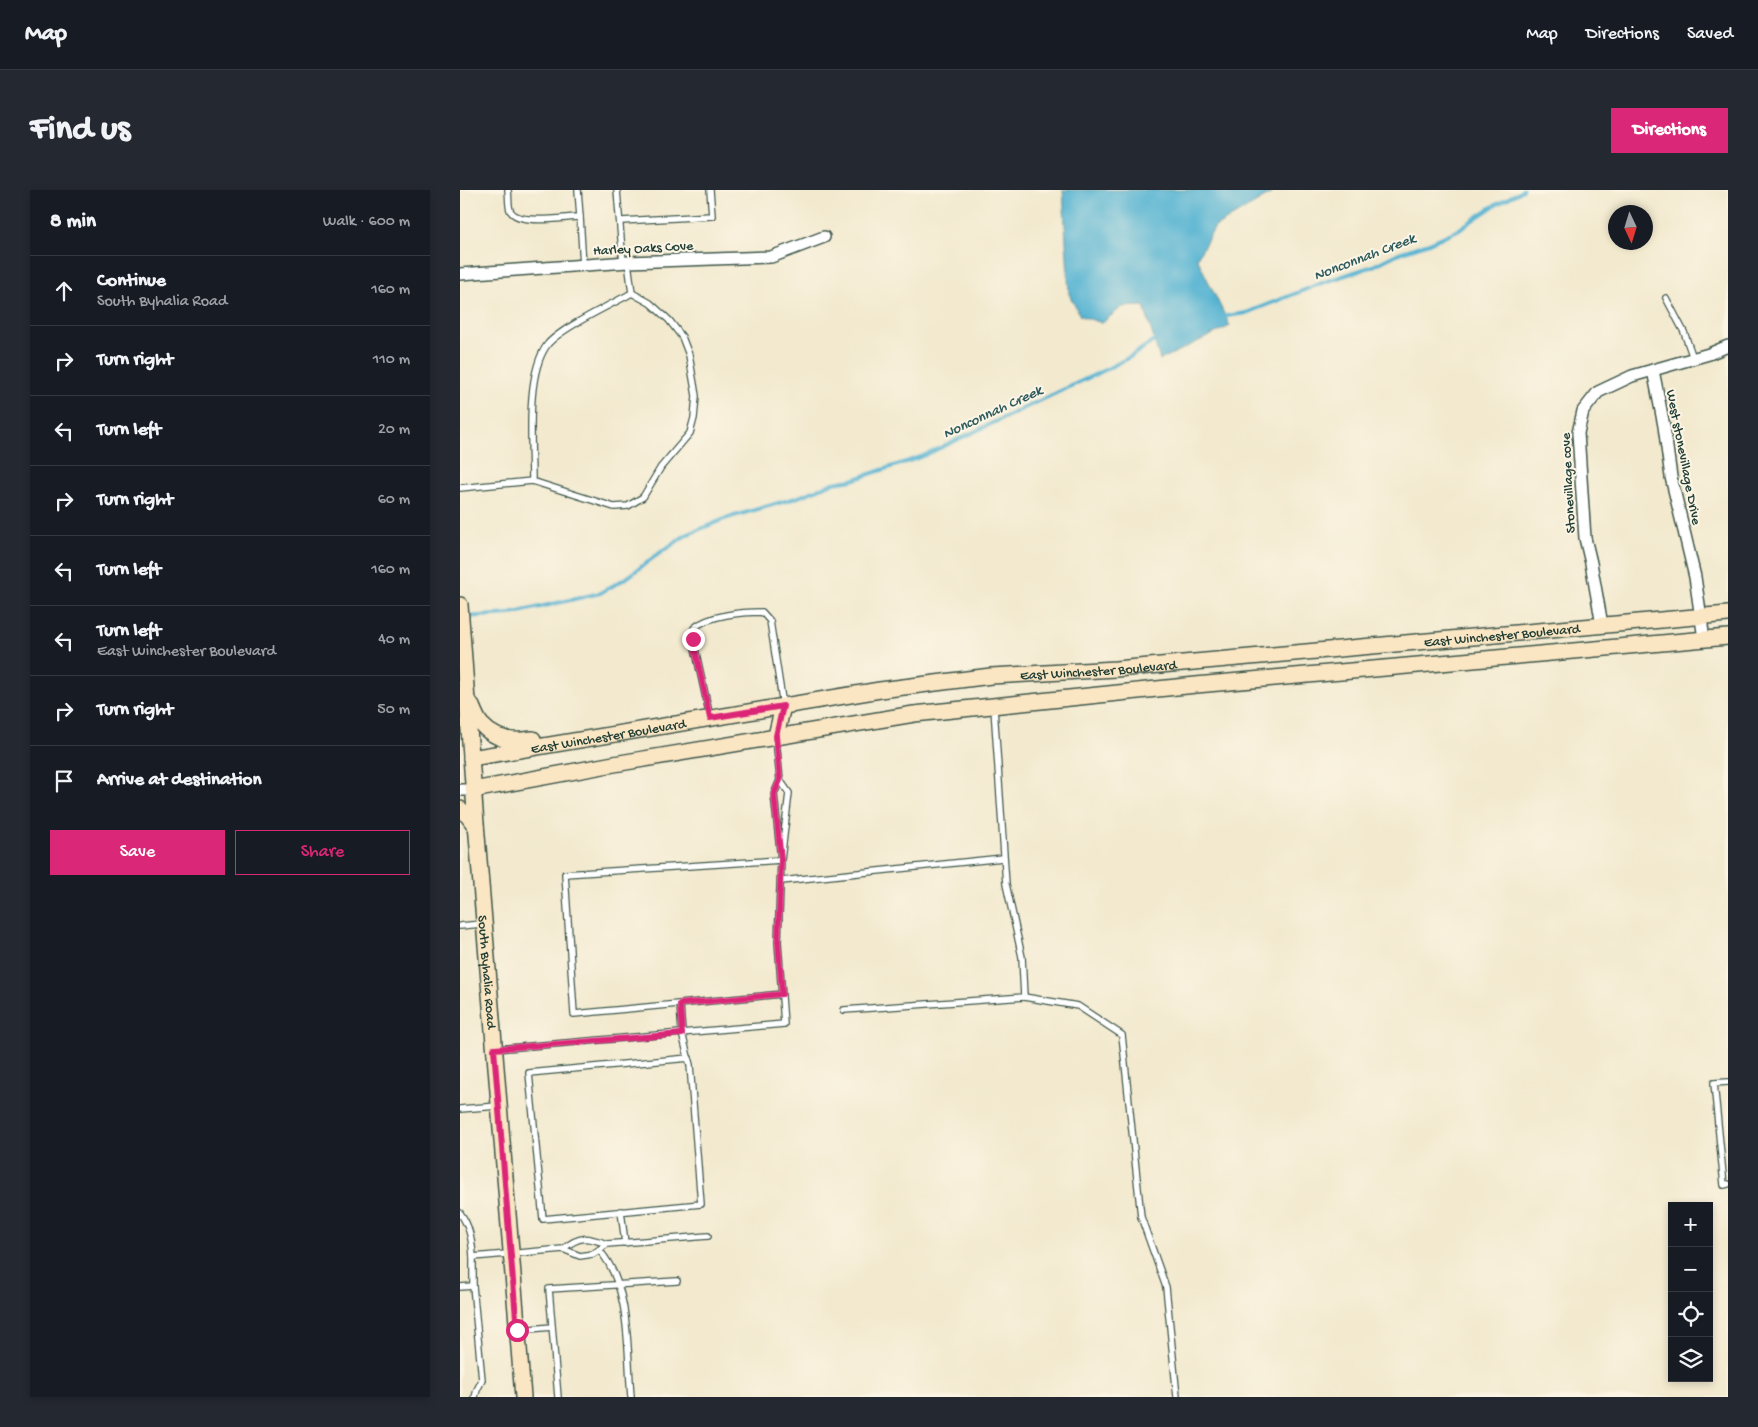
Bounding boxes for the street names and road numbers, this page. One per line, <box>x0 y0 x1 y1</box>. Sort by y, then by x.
street label: Harley Oaks Cove <box>593 238 694 261</box>
street label: West stonevillage Drive <box>1661 388 1704 527</box>
street label: Stonevillage cove <box>1558 432 1581 533</box>
street label: East Winchester Boulevard <box>1423 621 1583 652</box>
street label: East Winchester Boulevard <box>1020 657 1179 685</box>
street label: East Winchester Boulevard <box>530 716 689 759</box>
street label: South Byhalia Road <box>473 915 499 1032</box>

